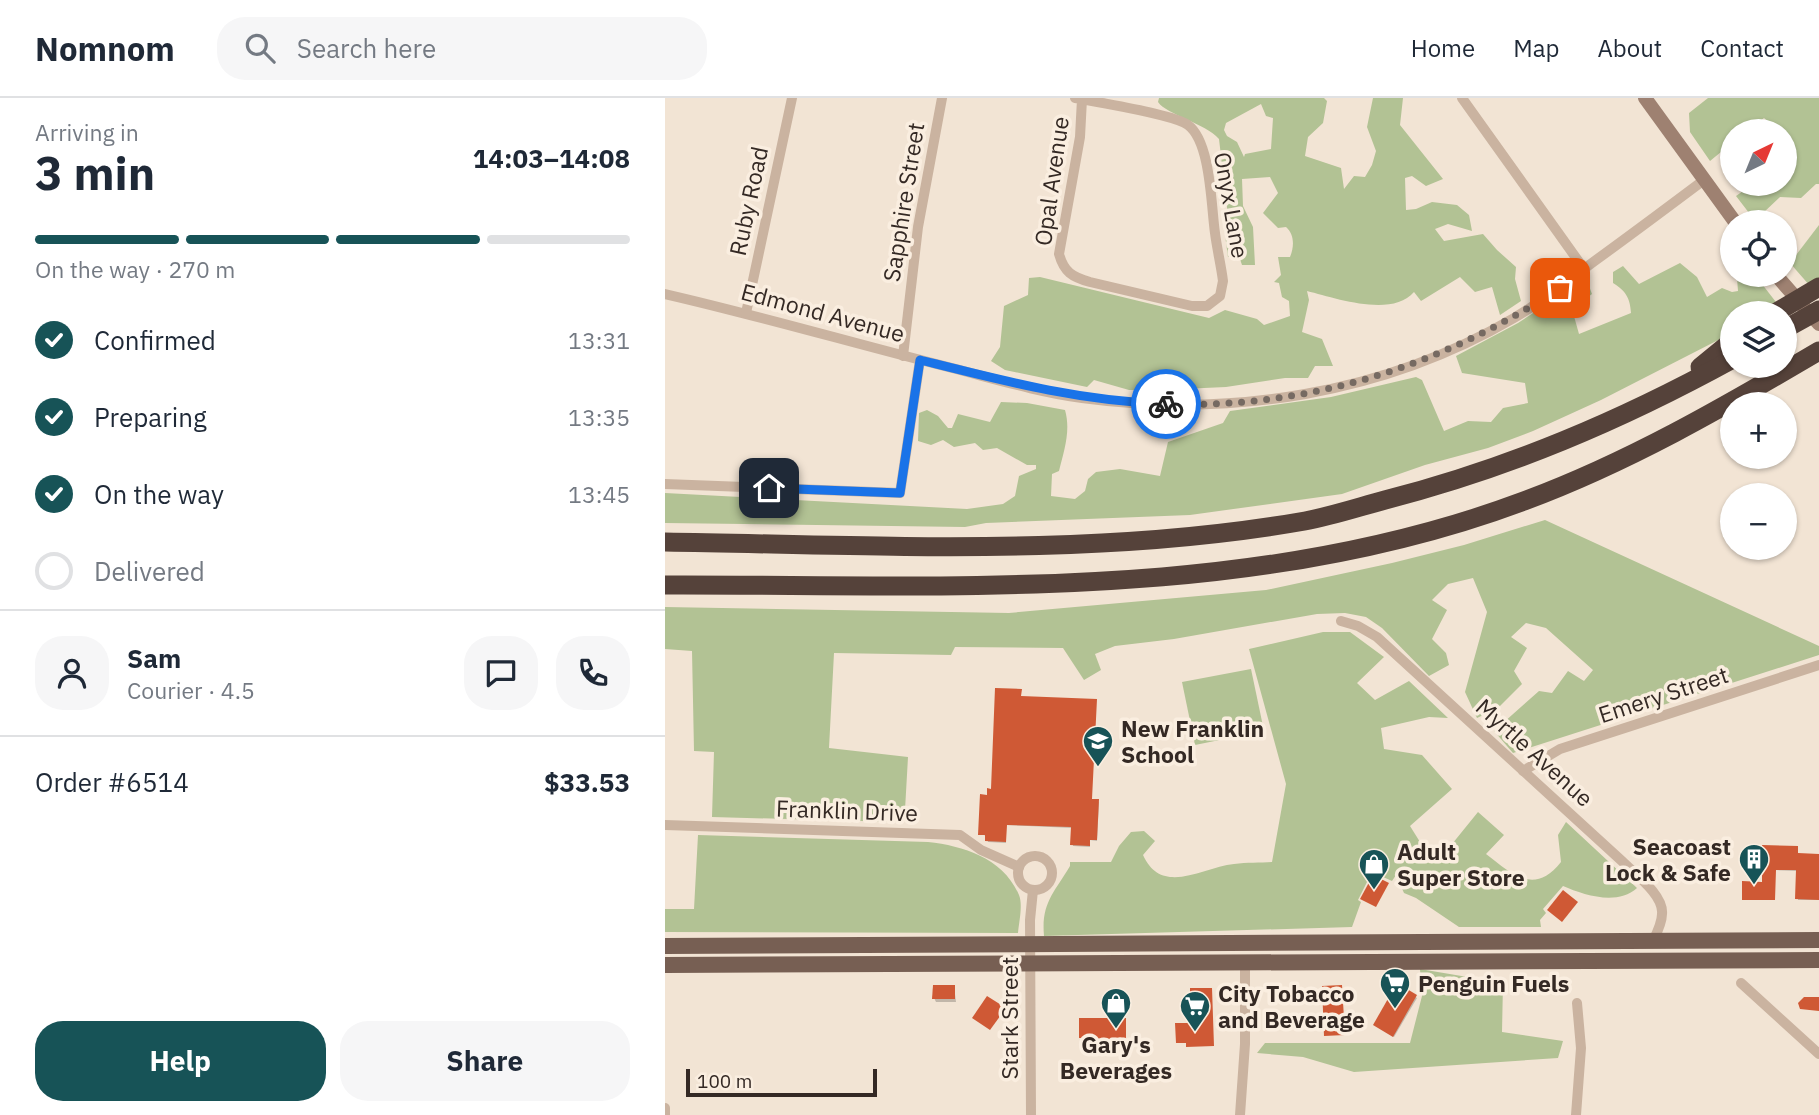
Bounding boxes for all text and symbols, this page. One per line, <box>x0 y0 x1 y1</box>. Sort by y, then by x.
search box <box>217 17 707 80</box>
text: Nomnom <box>35 27 175 70</box>
icon: search <box>241 29 279 67</box>
text: Search here <box>297 31 436 65</box>
text: Home <box>1411 32 1475 64</box>
text: Map <box>1513 32 1559 64</box>
text: About <box>1597 32 1662 64</box>
text: Contact <box>1700 32 1784 64</box>
street label: Opal Avenue <box>1027 114 1075 248</box>
text: Arriving in <box>35 117 139 147</box>
north arrow <box>1720 119 1797 196</box>
map controls <box>1720 119 1797 560</box>
street label: Sapphire Street <box>876 120 930 284</box>
text: 14:03–14:08 <box>473 141 630 175</box>
text: 3 min <box>35 143 155 203</box>
street label: Ruby Road <box>722 144 774 258</box>
street label: Onyx Lane <box>1208 150 1256 260</box>
button: locate <box>1720 210 1797 287</box>
text: On the way · 270 m <box>35 254 235 284</box>
pin <box>1530 258 1590 318</box>
icon: bag <box>1541 269 1579 307</box>
street label: Edmond Avenue <box>738 276 908 348</box>
button: layers <box>1720 301 1797 378</box>
icon: check <box>35 321 73 359</box>
text: Confirmed <box>94 323 216 357</box>
text: 13:31 <box>568 325 630 355</box>
courier <box>1131 369 1201 439</box>
icon: bike <box>1147 385 1185 423</box>
button: + <box>1720 392 1797 469</box>
icon: check <box>35 398 73 436</box>
text: Preparing <box>94 400 207 434</box>
text: 13:35 <box>568 402 630 432</box>
pin <box>739 458 799 518</box>
icon: home <box>750 469 788 507</box>
icon: check <box>35 475 73 513</box>
text: On the way <box>94 477 224 511</box>
text: 13:45 <box>568 479 630 509</box>
button: − <box>1720 483 1797 560</box>
text: Delivered <box>94 554 205 588</box>
button: person <box>35 636 109 710</box>
button: chat <box>464 636 538 710</box>
button: phone <box>556 636 630 710</box>
text: Sam <box>127 641 181 675</box>
street label: Emery Street <box>1594 659 1732 729</box>
text: Courier · 4.5 <box>127 675 255 705</box>
street label: Myrtle Avenue <box>1470 691 1600 813</box>
place label: New Franklin School <box>1121 713 1264 769</box>
school or university icon: New Franklin School <box>1081 724 1115 768</box>
text: Order #6514 <box>35 765 189 799</box>
text: $33.53 <box>544 765 630 799</box>
street label: Franklin Drive <box>775 793 919 827</box>
place label: Seacoast Lock & Safe <box>1605 831 1731 887</box>
place label: Adult Super Store <box>1397 836 1525 892</box>
building icon: Seacoast Lock & Safe <box>1737 842 1771 886</box>
shop icon: Adult Super Store <box>1357 847 1391 891</box>
street label: Stark Street <box>994 957 1024 1079</box>
supermarket icon: Penguin Fuels <box>1378 966 1412 1010</box>
place label: Penguin Fuels <box>1418 968 1569 998</box>
place label: City Tobacco and Beverage <box>1218 978 1365 1034</box>
shop icon: Gary's Beverages <box>1099 986 1133 1030</box>
supermarket icon: City Tobacco and Beverage <box>1178 989 1212 1033</box>
button: Help <box>35 1021 326 1101</box>
button: Share <box>340 1021 630 1101</box>
place label: Gary's Beverages <box>1060 1029 1172 1085</box>
scale bar <box>686 1066 877 1098</box>
text: 100 m <box>697 1069 752 1093</box>

